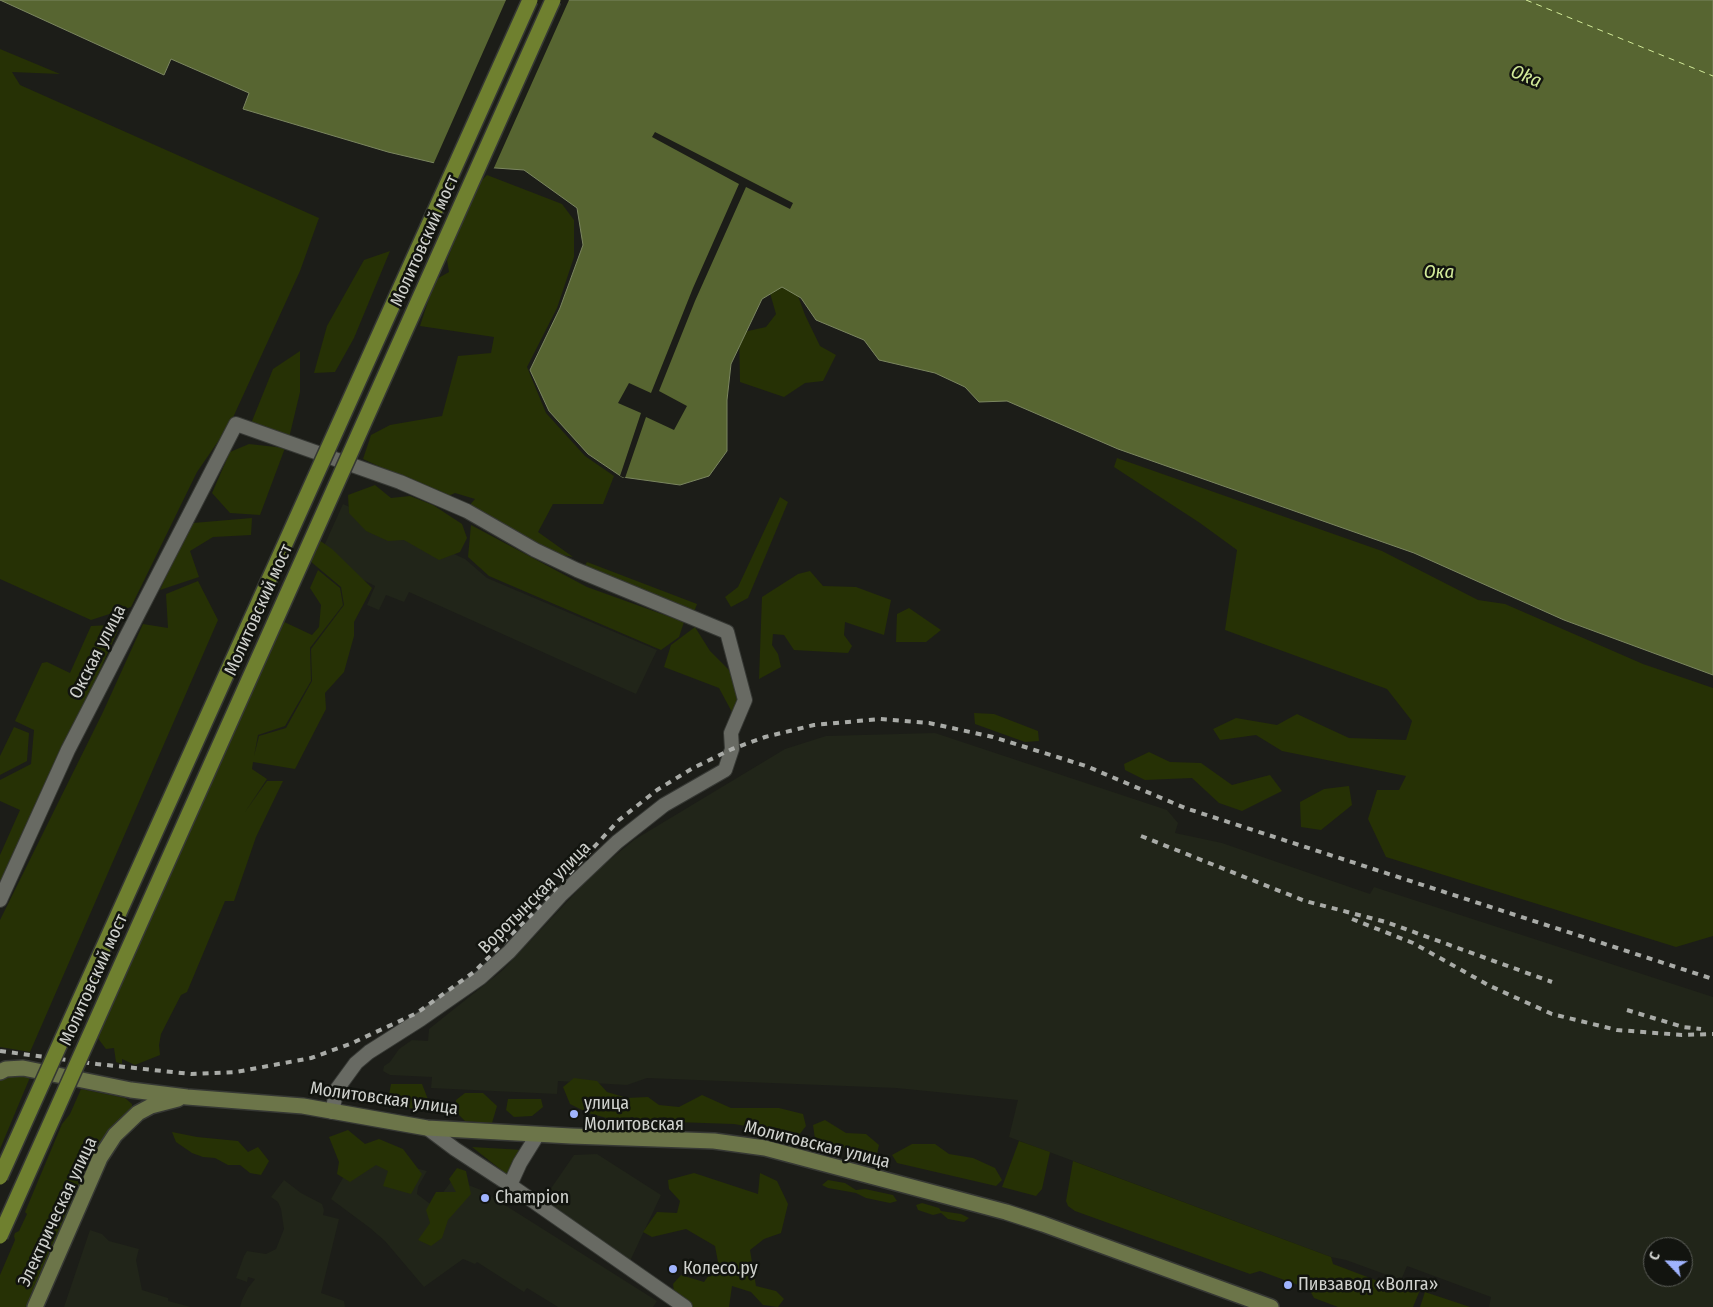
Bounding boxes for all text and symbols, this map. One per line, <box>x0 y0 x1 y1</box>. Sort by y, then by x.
water label: Oka <box>1507 61 1545 93</box>
street label: Молитовский мост <box>386 172 464 310</box>
water label: Ока <box>1424 262 1454 284</box>
street label: Молитовский мост <box>220 541 298 679</box>
street label: Окская улица <box>65 601 131 703</box>
street label: Воротынская улица <box>474 837 596 959</box>
street label: Молитовский мост <box>55 911 133 1049</box>
street label: Молитовская улица <box>309 1078 459 1120</box>
place label: улица Молитовская <box>584 1093 684 1136</box>
marker: улица Молитовская <box>568 1108 580 1120</box>
street label: Молитовская улица <box>742 1116 892 1174</box>
street label: Электрическая улица <box>14 1134 102 1290</box>
place label: Champion <box>495 1187 569 1209</box>
marker: Champion <box>479 1192 491 1204</box>
north arrow <box>1643 1237 1693 1287</box>
text: С <box>1645 1249 1664 1263</box>
place label: Колесо.ру <box>683 1258 758 1280</box>
marker: Колесо.ру <box>667 1263 679 1275</box>
place label: Пивзавод «Волга» <box>1298 1274 1438 1296</box>
marker: Пивзавод «Волга» <box>1282 1279 1294 1291</box>

